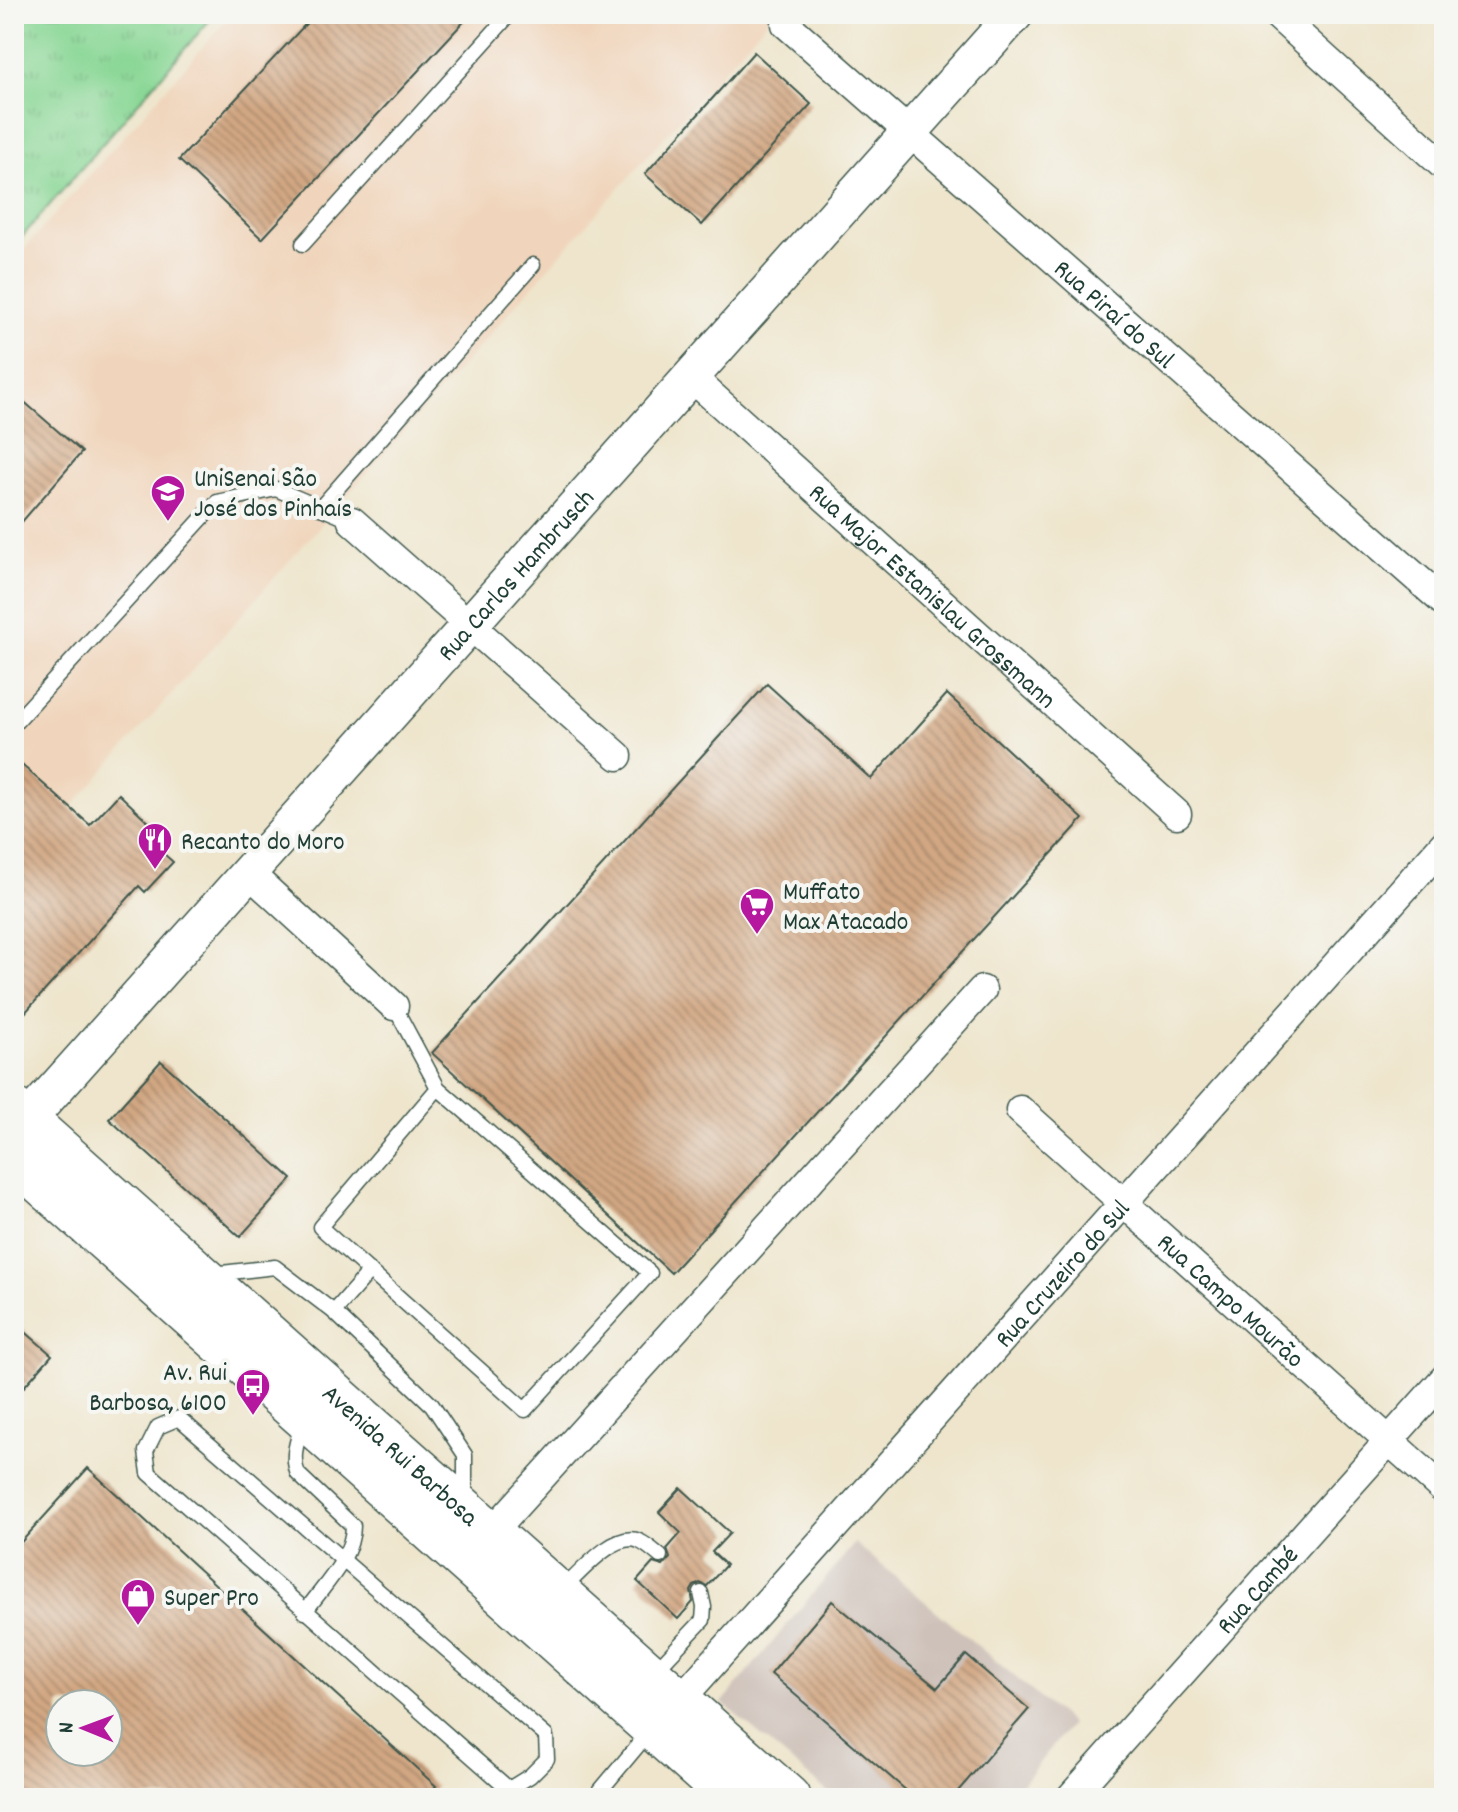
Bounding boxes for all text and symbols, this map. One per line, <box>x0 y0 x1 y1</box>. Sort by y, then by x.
street label: Rua Piraí do Sul <box>1044 252 1181 379</box>
place label: UniSenai São José dos Pinhais <box>194 462 352 529</box>
school or university icon: UniSenai São José dos Pinhais <box>149 473 187 523</box>
street label: Rua Major Estanislau Grossmann <box>799 476 1063 719</box>
street label: Rua Carlos Hambrusch <box>430 482 605 671</box>
restaurant icon: Recanto do Moro <box>136 821 174 871</box>
place label: Recanto do Moro <box>181 825 345 862</box>
place label: Muffato Max Atacado <box>783 875 908 942</box>
supermarket icon: Muffato Max Atacado <box>738 886 776 936</box>
street label: Rua Cruzeiro do Sul <box>988 1193 1140 1357</box>
street label: Rua Campo Mourão <box>1147 1226 1311 1378</box>
place label: Av. Rui Barbosa, 6100 <box>89 1356 227 1423</box>
bus stop icon: Av. Rui Barbosa, 6100 <box>234 1367 272 1417</box>
street label: Avenida Rui Barbosa <box>312 1377 486 1537</box>
street label: Rua Cambé <box>1209 1539 1309 1644</box>
shop icon: Super Pro <box>119 1577 157 1627</box>
place label: Super Pro <box>164 1581 259 1618</box>
north arrow <box>44 1688 124 1768</box>
text: N <box>52 1722 83 1733</box>

